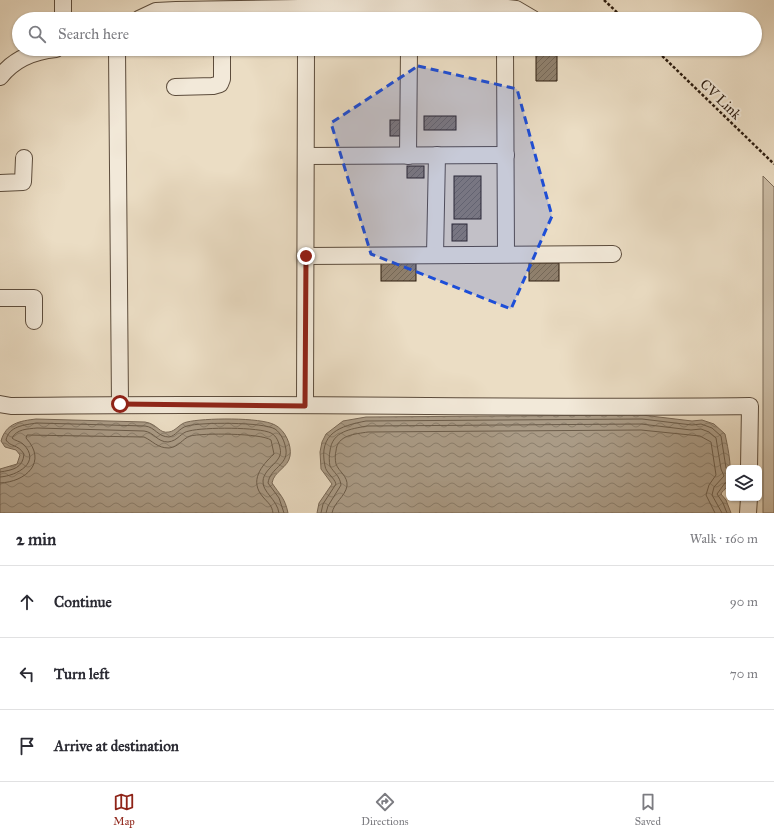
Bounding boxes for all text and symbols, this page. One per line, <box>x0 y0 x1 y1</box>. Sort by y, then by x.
search box <box>12 12 762 56</box>
icon: search <box>26 23 48 45</box>
text: Search here <box>58 25 129 43</box>
street label: CV Link <box>697 76 745 123</box>
route end <box>297 247 315 265</box>
route start <box>111 395 129 413</box>
map controls <box>726 465 762 501</box>
button: layers <box>726 465 762 501</box>
text: 2 min <box>16 529 56 550</box>
text: Walk · 160 m <box>690 531 758 547</box>
icon: ahead <box>16 591 38 613</box>
text: Continue <box>54 593 112 611</box>
text: 90 m <box>730 594 758 610</box>
icon: left <box>16 663 38 685</box>
text: Turn left <box>54 665 110 683</box>
text: 70 m <box>730 666 758 682</box>
icon: arrive <box>16 735 38 757</box>
text: Arrive at destination <box>54 737 179 755</box>
tab: Map <box>113 791 135 828</box>
tab: Directions <box>361 791 409 828</box>
tab: Saved <box>635 791 661 828</box>

